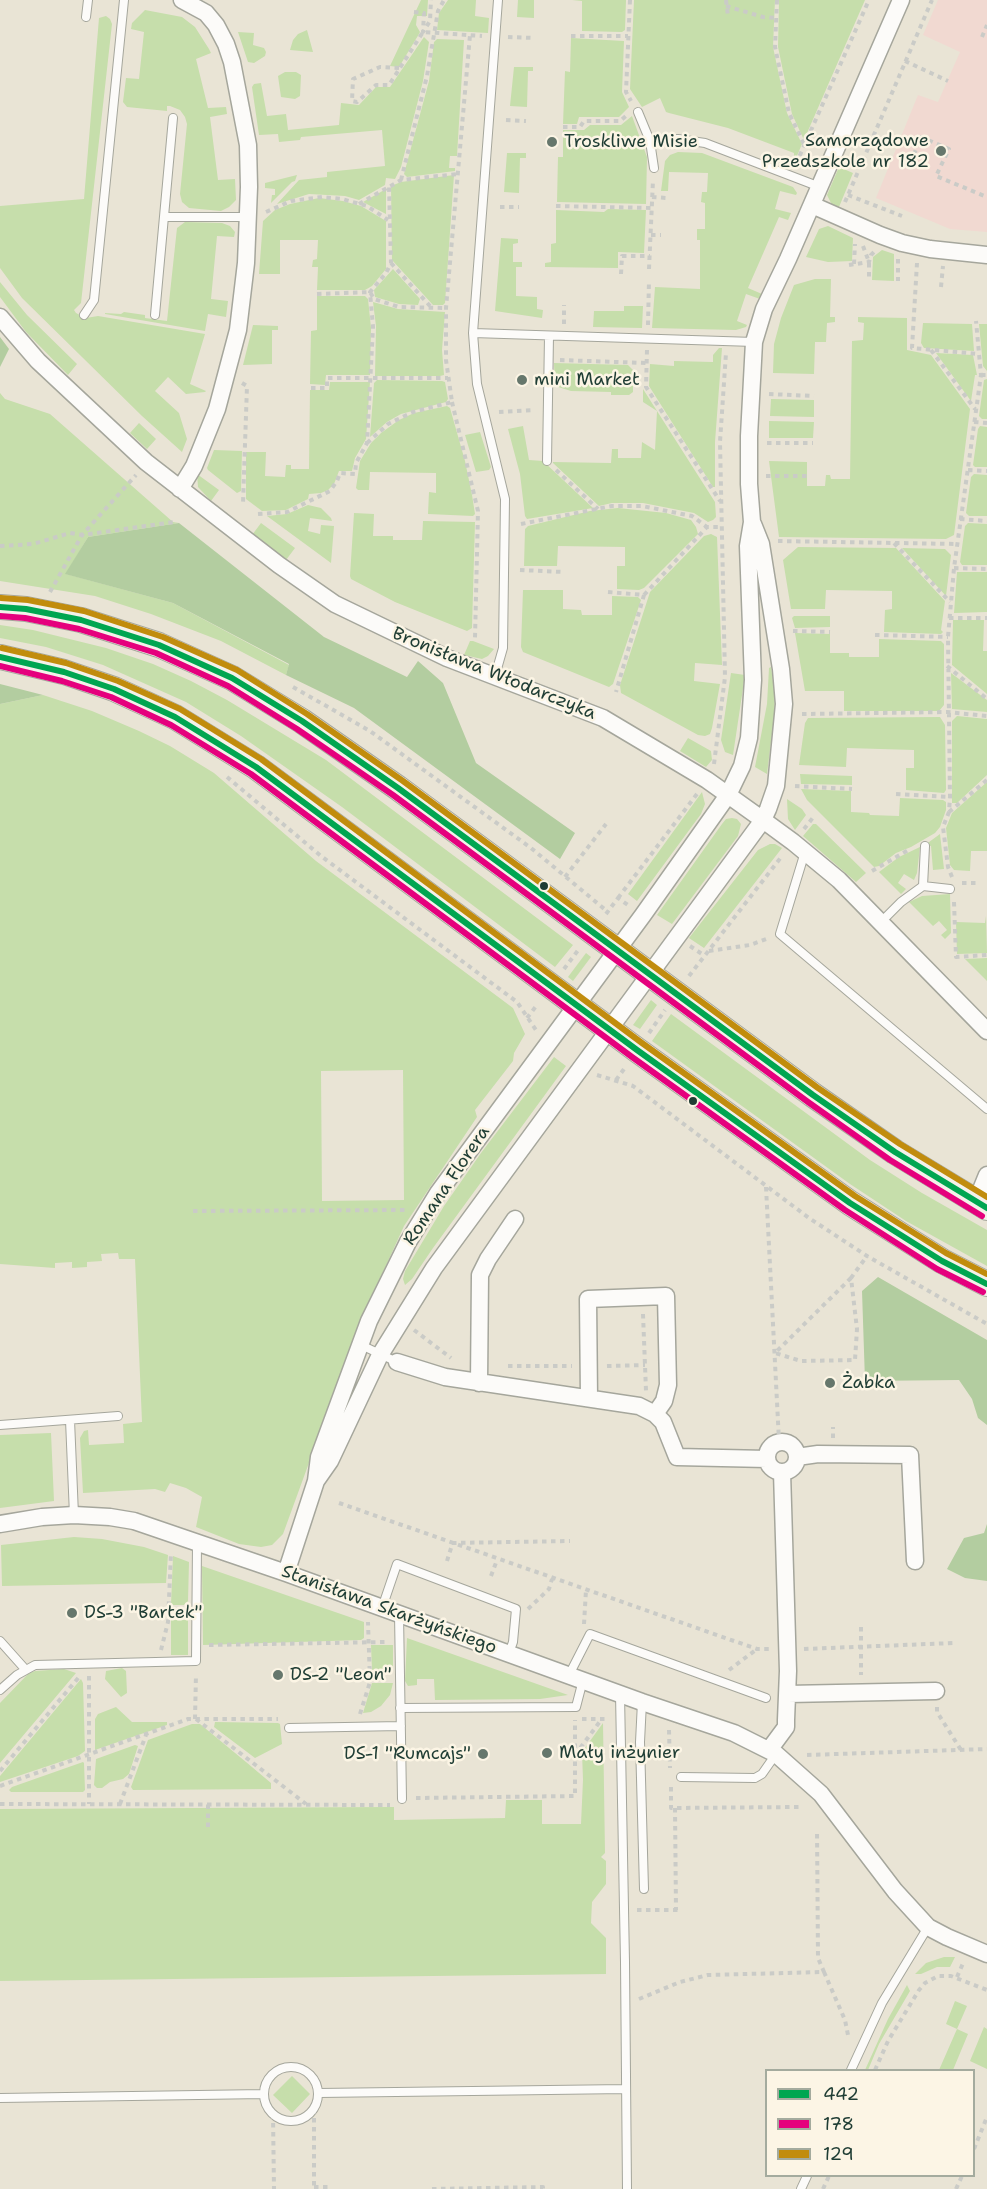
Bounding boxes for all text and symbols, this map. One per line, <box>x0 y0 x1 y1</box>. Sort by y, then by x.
place label: Samorządowe Przedszkole nr 182 <box>762 130 929 172</box>
place label: Troskliwe Misie <box>564 131 698 153</box>
marker: Troskliwe Misie <box>545 135 559 149</box>
marker: Samorządowe Przedszkole nr 182 <box>934 144 948 158</box>
place label: mini Market <box>534 369 640 391</box>
marker: mini Market <box>515 373 529 387</box>
street label: Bronisława Włodarczyka <box>389 623 599 725</box>
unlabelled marker <box>538 880 550 892</box>
unlabelled marker <box>687 1095 699 1107</box>
street label: Romana Florera <box>399 1122 495 1250</box>
place label: Żabka <box>842 1372 895 1394</box>
marker: Żabka <box>823 1376 837 1390</box>
street label: Stanisława Skarżyńskiego <box>278 1561 500 1659</box>
place label: DS-3 "Bartek" <box>84 1602 202 1624</box>
marker: DS-3 "Bartek" <box>65 1606 79 1620</box>
place label: DS-2 "Leon" <box>290 1664 392 1686</box>
marker: DS-2 "Leon" <box>271 1668 285 1682</box>
place label: Mały inżynier <box>559 1742 680 1764</box>
place label: DS-1 "Rumcajs" <box>344 1743 471 1765</box>
marker: Mały inżynier <box>540 1746 554 1760</box>
marker: DS-1 "Rumcajs" <box>476 1747 490 1761</box>
legend <box>765 2069 975 2177</box>
text: 442 <box>823 2082 859 2106</box>
text: 178 <box>823 2112 854 2136</box>
text: 129 <box>823 2142 854 2166</box>

